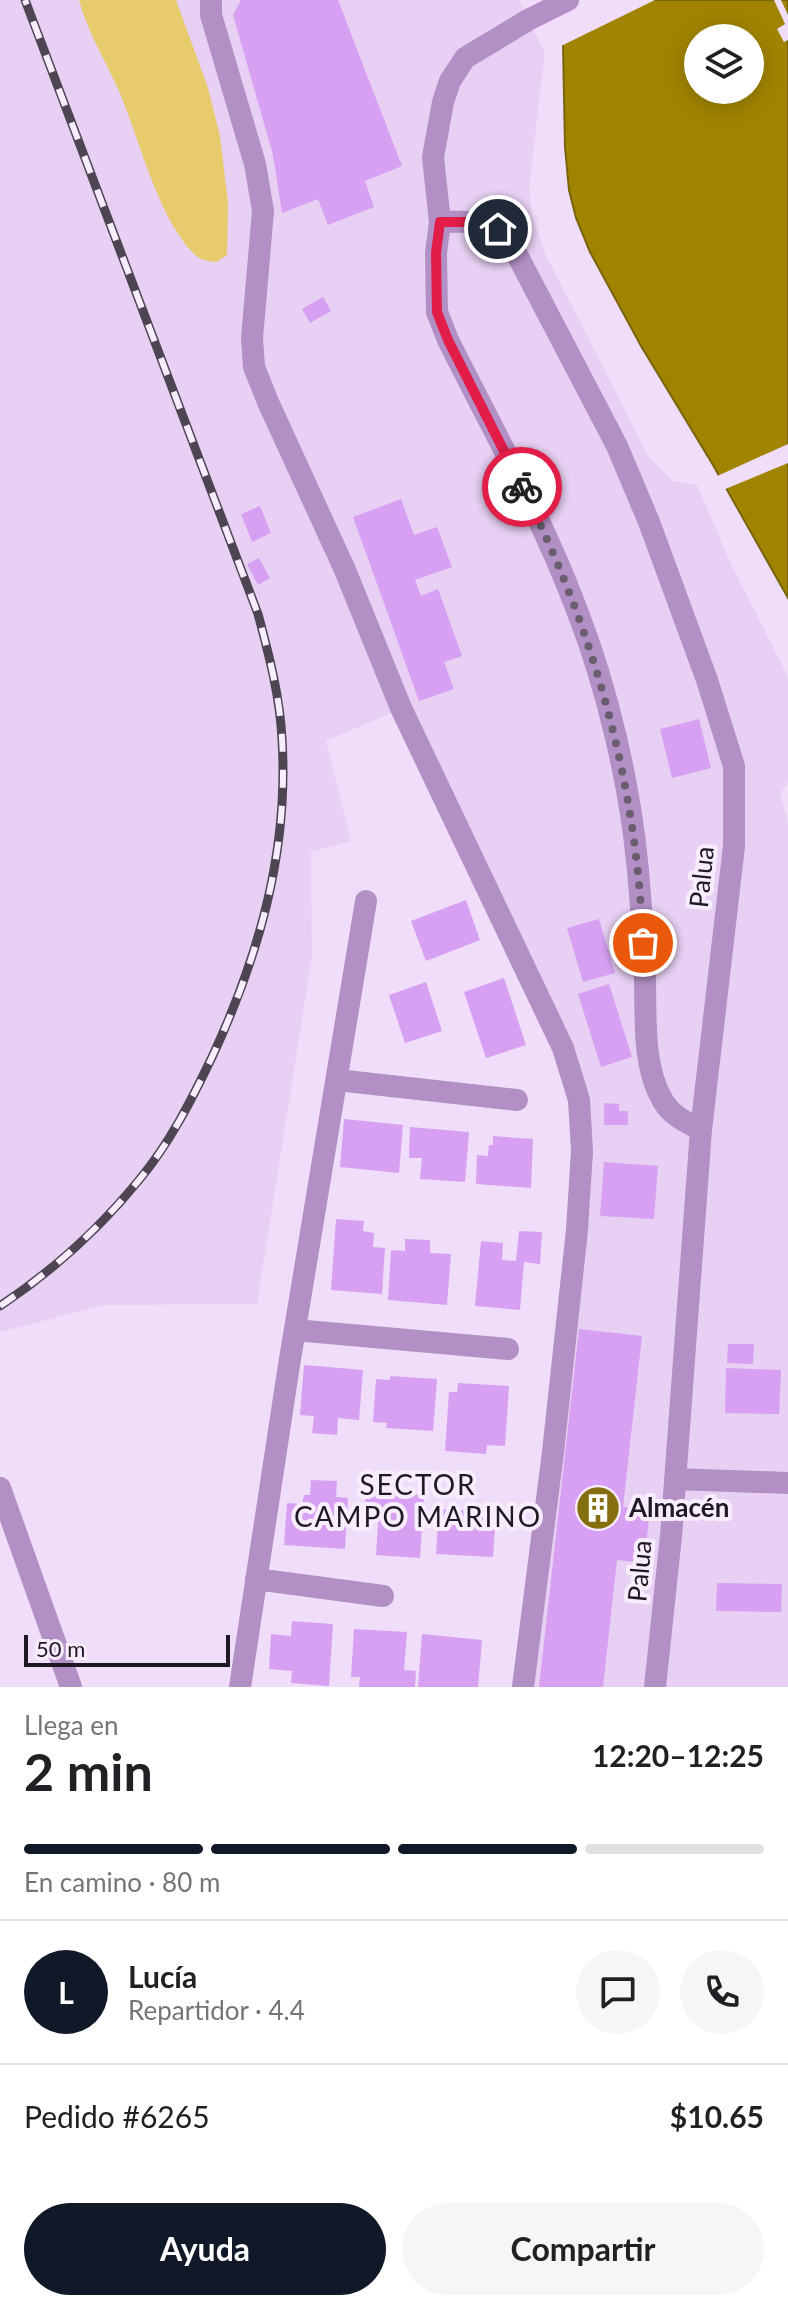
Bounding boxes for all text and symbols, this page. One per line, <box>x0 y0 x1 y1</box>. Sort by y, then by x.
map controls <box>684 24 764 104</box>
button: layers <box>684 24 764 104</box>
pin <box>464 195 532 263</box>
icon: home <box>476 207 520 251</box>
courier <box>482 447 562 527</box>
icon: bike <box>500 465 544 509</box>
street label: Palua <box>682 845 720 909</box>
pin <box>609 909 677 977</box>
icon: bag <box>621 921 665 965</box>
district label: SECTOR CAMPO MARINO <box>294 1467 542 1533</box>
building icon: Almacén <box>574 1484 622 1532</box>
place label: Almacén <box>628 1491 729 1523</box>
street label: Palua <box>620 1539 658 1603</box>
scale bar <box>24 1631 230 1667</box>
text: 50 m <box>36 1635 85 1662</box>
text: Llega en <box>24 1709 119 1741</box>
text: 12:20–12:25 <box>592 1737 764 1773</box>
text: 2 min <box>24 1740 153 1802</box>
text: En camino · 80 m <box>24 1866 220 1898</box>
button: chat <box>576 1950 660 2034</box>
button: phone <box>680 1950 764 2034</box>
text: Lucía <box>128 1958 197 1994</box>
text: L <box>58 1974 74 2010</box>
text: Repartidor · 4.4 <box>128 1994 305 2026</box>
text: Pedido #6265 <box>24 2098 210 2134</box>
text: $10.65 <box>670 2098 764 2134</box>
button: Ayuda <box>24 2203 386 2295</box>
button: Compartir <box>402 2203 764 2295</box>

